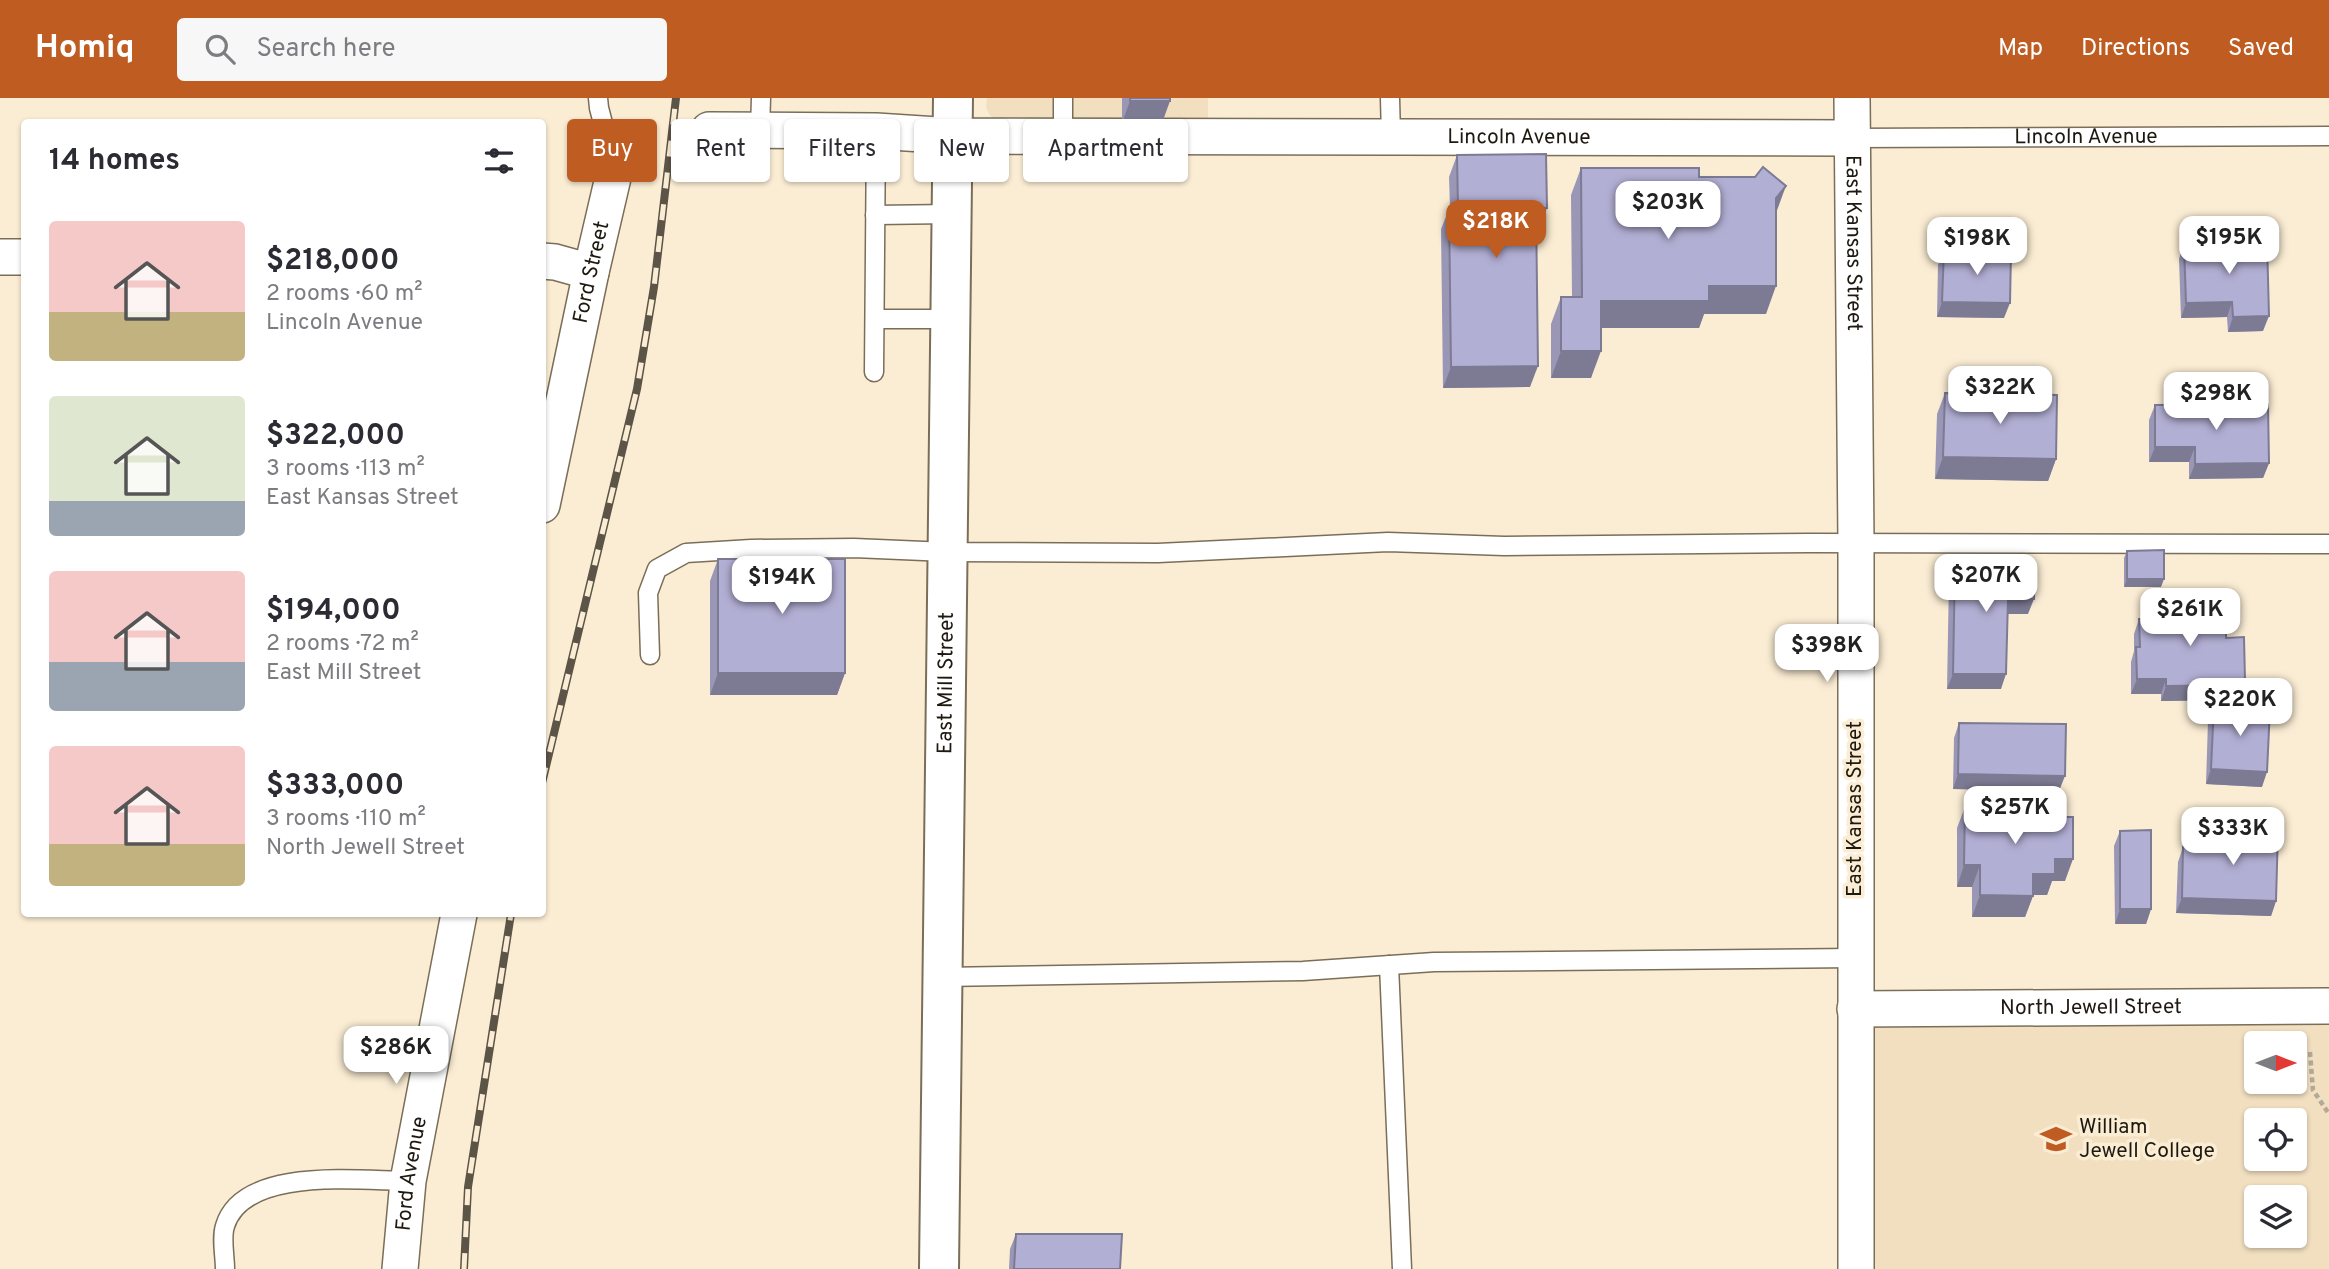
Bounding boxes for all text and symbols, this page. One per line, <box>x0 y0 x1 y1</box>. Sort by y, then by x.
search box <box>177 18 667 81</box>
text: Homiq <box>35 28 135 70</box>
icon: search <box>201 30 239 68</box>
text: Search here <box>257 33 395 66</box>
text: Map <box>1998 34 2043 64</box>
text: Directions <box>2081 34 2190 64</box>
text: Saved <box>2228 34 2294 64</box>
chip: Buy <box>567 119 657 182</box>
chip: Rent <box>671 119 770 182</box>
chip: Filters <box>784 119 900 182</box>
chip: New <box>914 119 1009 182</box>
chip: Apartment <box>1023 119 1188 182</box>
street label: Lincoln Avenue <box>2014 123 2158 151</box>
street label: Lincoln Avenue <box>1447 124 1591 151</box>
icon: filters <box>480 142 518 180</box>
text: 14 homes <box>49 143 180 180</box>
street label: East Kansas Street <box>1839 155 1868 331</box>
pin: $203K <box>1619 181 1717 241</box>
text: $203K <box>1631 189 1705 218</box>
pin: $218K <box>1447 200 1545 260</box>
text: $218K <box>1462 208 1530 237</box>
pin: $195K <box>2180 216 2278 276</box>
street label: Ford Street <box>567 218 616 326</box>
pin: $198K <box>1928 218 2026 277</box>
text: $195K <box>2195 224 2263 253</box>
text: $198K <box>1943 225 2011 254</box>
text: $218,000 <box>266 243 400 280</box>
icon: home <box>105 249 189 333</box>
text: 2 rooms · 60 m² <box>266 280 423 309</box>
text: Lincoln Avenue <box>266 309 423 338</box>
pin: $322K <box>1951 366 2049 426</box>
pin: $298K <box>2167 372 2265 432</box>
text: $322K <box>1964 374 2036 403</box>
text: $298K <box>2180 380 2252 409</box>
text: $322,000 <box>266 418 405 455</box>
icon: home <box>105 424 189 508</box>
text: 3 rooms · 113 m² <box>266 455 425 484</box>
text: East Kansas Street <box>266 484 459 513</box>
pin: $207K <box>1937 554 2035 614</box>
pin: $194K <box>733 556 831 616</box>
text: $207K <box>1950 562 2022 591</box>
text: $194K <box>748 564 816 593</box>
pin: $261K <box>2141 588 2239 648</box>
text: $194,000 <box>266 593 401 630</box>
text: $261K <box>2156 596 2224 625</box>
icon: home <box>105 599 189 683</box>
street label: East Mill Street <box>932 612 960 754</box>
pin: $398K <box>1778 624 1876 684</box>
text: 2 rooms · 72 m² <box>266 630 419 659</box>
text: $398K <box>1791 632 1863 661</box>
text: East Mill Street <box>266 659 422 688</box>
pin: $220K <box>2191 678 2289 738</box>
text: $220K <box>2203 686 2277 715</box>
street label: East Kansas Street <box>1842 721 1869 897</box>
text: $333,000 <box>266 768 404 805</box>
icon: home <box>105 774 189 858</box>
pin: $257K <box>1966 786 2064 846</box>
text: $257K <box>1980 794 2050 823</box>
text: 3 rooms · 110 m² <box>266 805 426 834</box>
pin: $333K <box>2184 808 2282 867</box>
text: $333K <box>2197 815 2269 844</box>
text: North Jewell Street <box>266 834 465 863</box>
street label: North Jewell Street <box>2000 993 2182 1022</box>
pin: $286K <box>347 1026 445 1086</box>
north arrow <box>2244 1031 2306 1094</box>
map controls <box>2244 1031 2307 1248</box>
text: $286K <box>360 1034 432 1063</box>
button: locate <box>2244 1108 2307 1171</box>
street label: Ford Avenue <box>390 1114 434 1232</box>
place label: William Jewell College <box>2079 1114 2215 1165</box>
school or university icon: William Jewell College <box>2039 1122 2073 1156</box>
button: layers <box>2244 1185 2307 1248</box>

